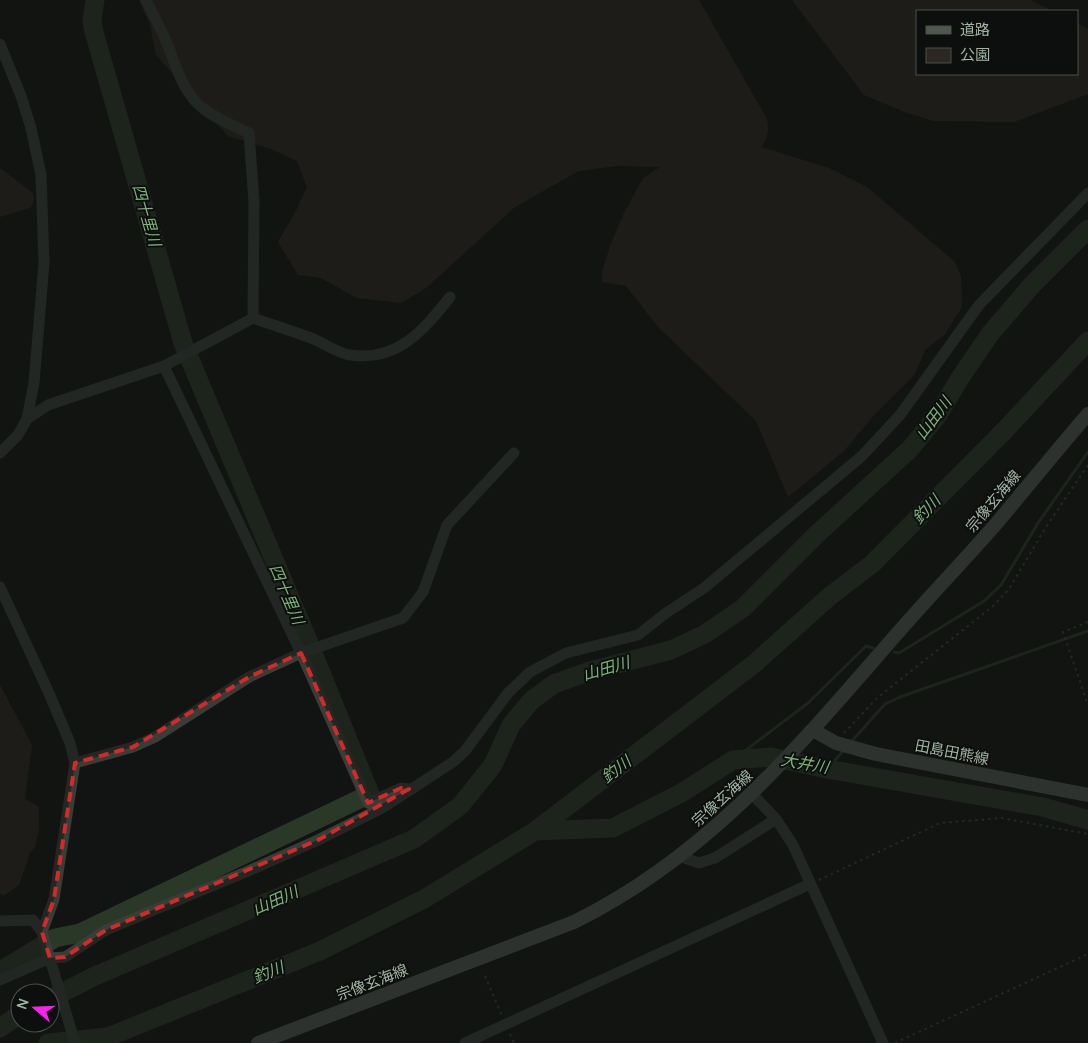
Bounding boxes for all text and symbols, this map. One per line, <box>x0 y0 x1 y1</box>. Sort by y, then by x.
legend <box>916 10 1078 75</box>
text: 道路 <box>960 19 990 40</box>
text: 公園 <box>960 44 990 65</box>
water label: 四十里川 <box>128 181 167 251</box>
water label: 山田川 <box>910 391 957 444</box>
street label: 宗像玄海線 <box>961 466 1025 536</box>
water label: 釣川 <box>907 488 946 528</box>
water label: 四十里川 <box>264 560 310 630</box>
water label: 山田川 <box>580 650 634 685</box>
street label: 田島田熊線 <box>913 735 991 769</box>
water label: 大井川 <box>779 748 833 778</box>
water label: 釣川 <box>597 749 637 787</box>
street label: 宗像玄海線 <box>687 765 757 831</box>
water label: 山田川 <box>249 879 303 920</box>
water label: 釣川 <box>249 955 289 988</box>
street label: 宗像玄海線 <box>333 959 411 1005</box>
north arrow <box>10 983 60 1033</box>
text: N <box>12 996 33 1011</box>

